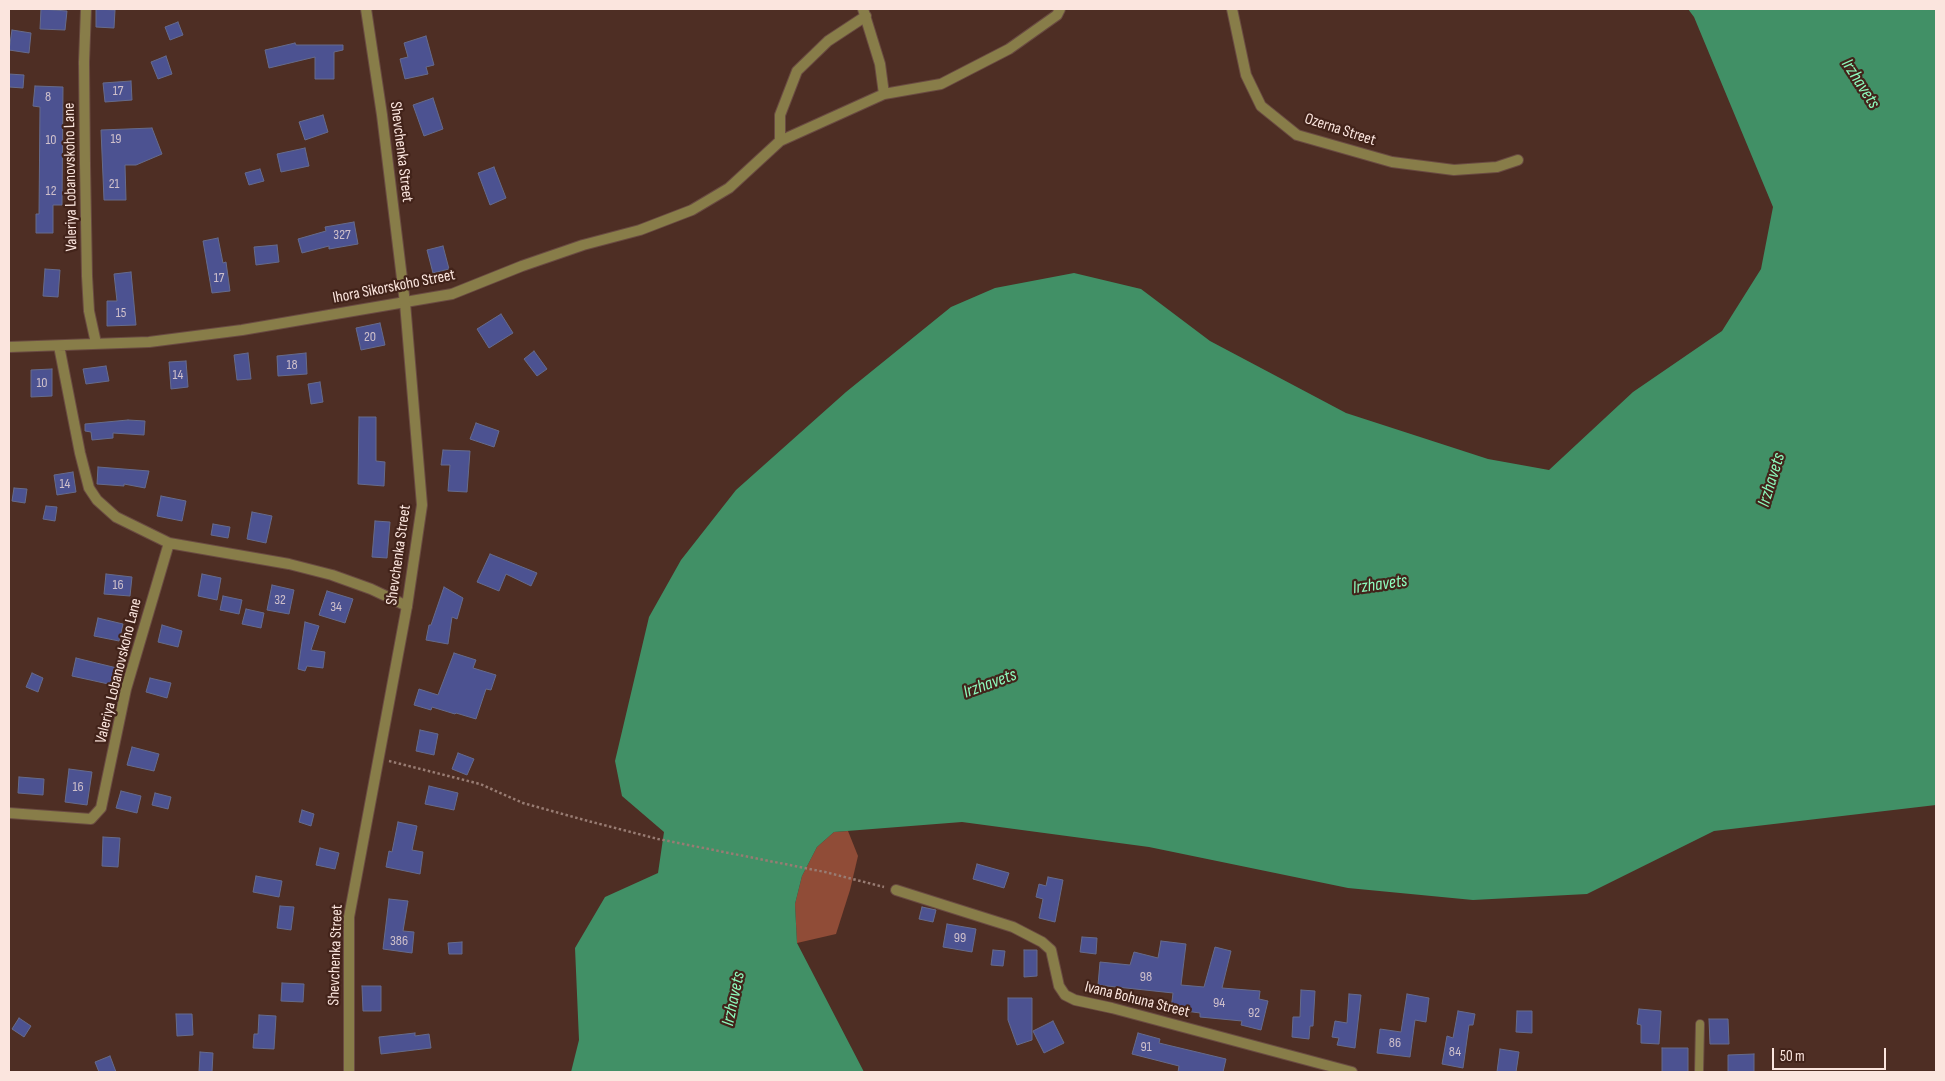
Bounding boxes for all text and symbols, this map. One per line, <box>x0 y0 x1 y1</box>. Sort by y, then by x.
water label: Irzhavets <box>1836 55 1884 113</box>
house number: 17 <box>113 83 123 99</box>
house number: 8 <box>45 89 51 105</box>
street label: Shevchenka Street <box>385 101 417 203</box>
street label: Valeriya Lobanovskoho Lane <box>60 102 82 252</box>
street label: Ozerna Street <box>1302 109 1378 151</box>
house number: 19 <box>110 131 122 147</box>
house number: 10 <box>45 132 57 148</box>
house number: 21 <box>109 176 119 192</box>
house number: 12 <box>46 183 56 199</box>
house number: 327 <box>333 227 351 243</box>
street label: Ihora Sikorskoho Street <box>331 266 457 308</box>
house number: 17 <box>214 270 224 286</box>
house number: 15 <box>116 305 126 321</box>
house number: 20 <box>364 329 376 345</box>
house number: 18 <box>286 357 298 373</box>
house number: 14 <box>173 367 183 383</box>
house number: 10 <box>36 375 48 391</box>
water label: Irzhavets <box>1754 451 1790 509</box>
house number: 14 <box>60 476 70 492</box>
street label: Shevchenka Street <box>382 504 416 606</box>
water label: Irzhavets <box>1351 570 1409 600</box>
house number: 16 <box>112 577 124 593</box>
house number: 32 <box>274 592 286 608</box>
street label: Valeriya Lobanovskoho Lane <box>92 596 146 746</box>
house number: 34 <box>330 599 342 615</box>
water label: Irzhavets <box>960 664 1020 704</box>
house number: 16 <box>72 779 84 795</box>
street label: Shevchenka Street <box>325 904 347 1006</box>
house number: 99 <box>954 930 966 946</box>
house number: 386 <box>390 933 408 949</box>
house number: 98 <box>1140 969 1152 985</box>
water label: Irzhavets <box>718 970 750 1028</box>
street label: Ivana Bohuna Street <box>1083 978 1191 1022</box>
house number: 94 <box>1213 995 1225 1011</box>
house number: 92 <box>1248 1005 1260 1021</box>
house number: 86 <box>1389 1035 1401 1051</box>
scale bar <box>1775 1038 1889 1070</box>
house number: 91 <box>1140 1039 1152 1055</box>
house number: 84 <box>1449 1044 1461 1060</box>
text: 50 m <box>1780 1047 1805 1066</box>

